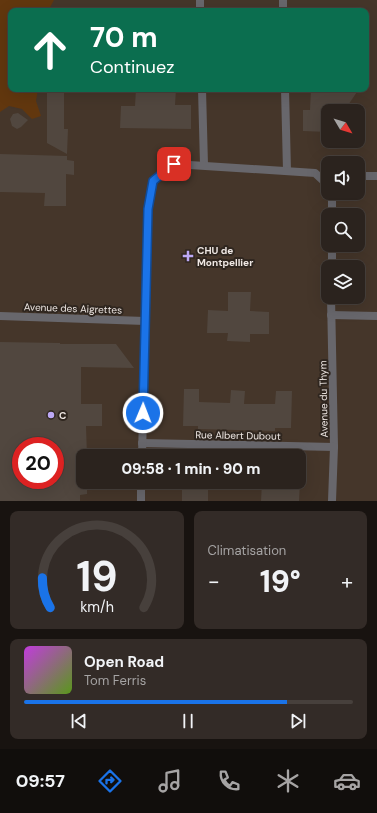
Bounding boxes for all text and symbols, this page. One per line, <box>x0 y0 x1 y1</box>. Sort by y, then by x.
text: 70 m <box>90 19 158 56</box>
icon: ahead <box>24 24 76 76</box>
text: Continuez <box>90 55 174 79</box>
north arrow <box>321 104 365 148</box>
map controls <box>321 104 365 304</box>
pin <box>157 147 191 181</box>
icon: arrive <box>163 153 185 175</box>
button: sound <box>321 156 365 200</box>
button: search <box>321 208 365 252</box>
place label: CHU de Montpellier <box>197 244 253 269</box>
marker: CHU de Montpellier <box>182 250 194 262</box>
button: layers <box>321 260 365 304</box>
street label: Avenue des Aigrettes <box>24 300 122 317</box>
street label: Avenue du Thym <box>316 360 331 438</box>
position arrow <box>122 392 164 434</box>
place label: C <box>59 409 66 422</box>
marker: C <box>46 410 56 420</box>
street label: Rue Albert Dubout <box>195 428 281 443</box>
speed limit sign: 20 <box>12 437 64 489</box>
text: 09:58 · 1 min · 90 m <box>121 459 261 479</box>
text: Climatisation <box>208 542 286 559</box>
text: 19 <box>76 550 118 604</box>
text: 19° <box>260 562 301 601</box>
text: − <box>208 567 220 596</box>
text: + <box>341 567 353 596</box>
text: km/h <box>80 598 114 616</box>
text: Open Road <box>84 652 164 672</box>
text: Tom Ferris <box>84 672 146 689</box>
icon: previous <box>68 710 90 732</box>
icon: pause <box>177 710 199 732</box>
icon: next <box>287 710 309 732</box>
icon: directions <box>96 767 124 795</box>
icon: music <box>156 767 184 795</box>
icon: phone <box>215 767 243 795</box>
icon: climate <box>274 767 302 795</box>
icon: car <box>333 767 361 795</box>
text: 09:57 <box>16 769 65 793</box>

